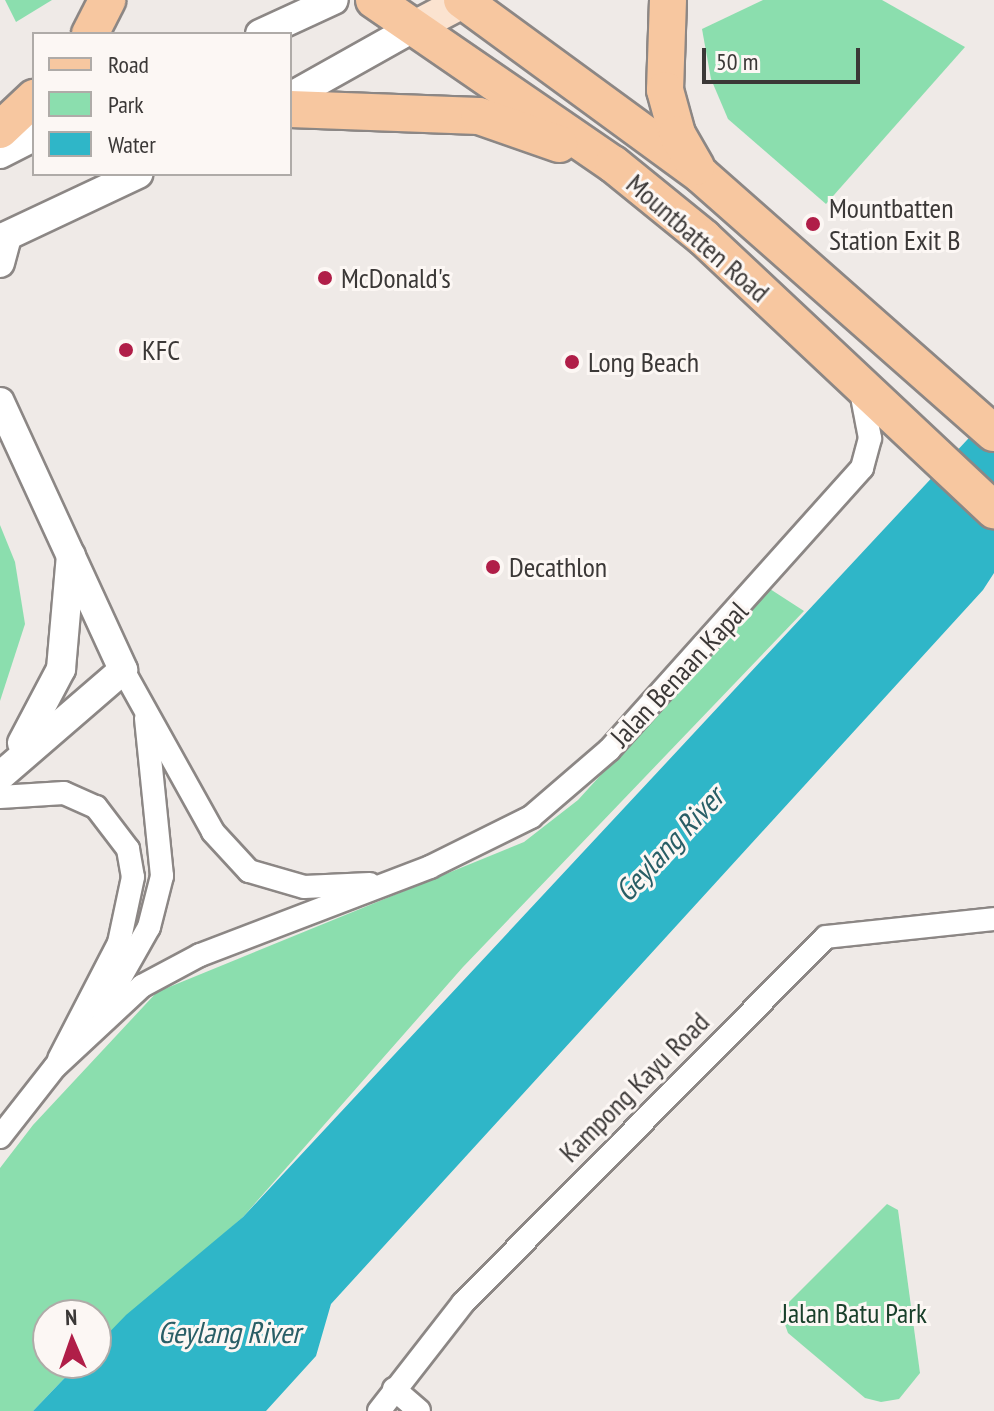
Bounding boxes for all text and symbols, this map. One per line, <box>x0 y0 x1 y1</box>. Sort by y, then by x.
legend <box>32 32 292 176</box>
scale bar <box>706 32 864 82</box>
text: 50 m <box>716 46 758 77</box>
text: Road <box>108 49 149 80</box>
text: Park <box>108 89 144 120</box>
text: Water <box>108 129 156 160</box>
street label: Mountbatten Road <box>620 167 776 309</box>
place label: Mountbatten Station Exit B <box>829 191 960 257</box>
marker: Mountbatten Station Exit B <box>804 215 822 233</box>
place label: McDonald's <box>341 261 451 295</box>
marker: McDonald's <box>316 269 334 287</box>
place label: KFC <box>142 333 180 367</box>
marker: KFC <box>117 341 135 359</box>
place label: Long Beach <box>588 345 699 379</box>
marker: Long Beach <box>563 353 581 371</box>
place label: Decathlon <box>509 550 607 584</box>
marker: Decathlon <box>484 558 502 576</box>
street label: Jalan Benaan Kapal <box>603 595 755 753</box>
water label: Geylang River <box>607 780 731 908</box>
street label: Kampong Kayu Road <box>552 1005 716 1169</box>
park label: Jalan Batu Park <box>781 1296 927 1330</box>
north arrow <box>32 1299 112 1379</box>
text: N <box>65 1303 78 1331</box>
water label: Geylang River <box>158 1314 300 1350</box>

